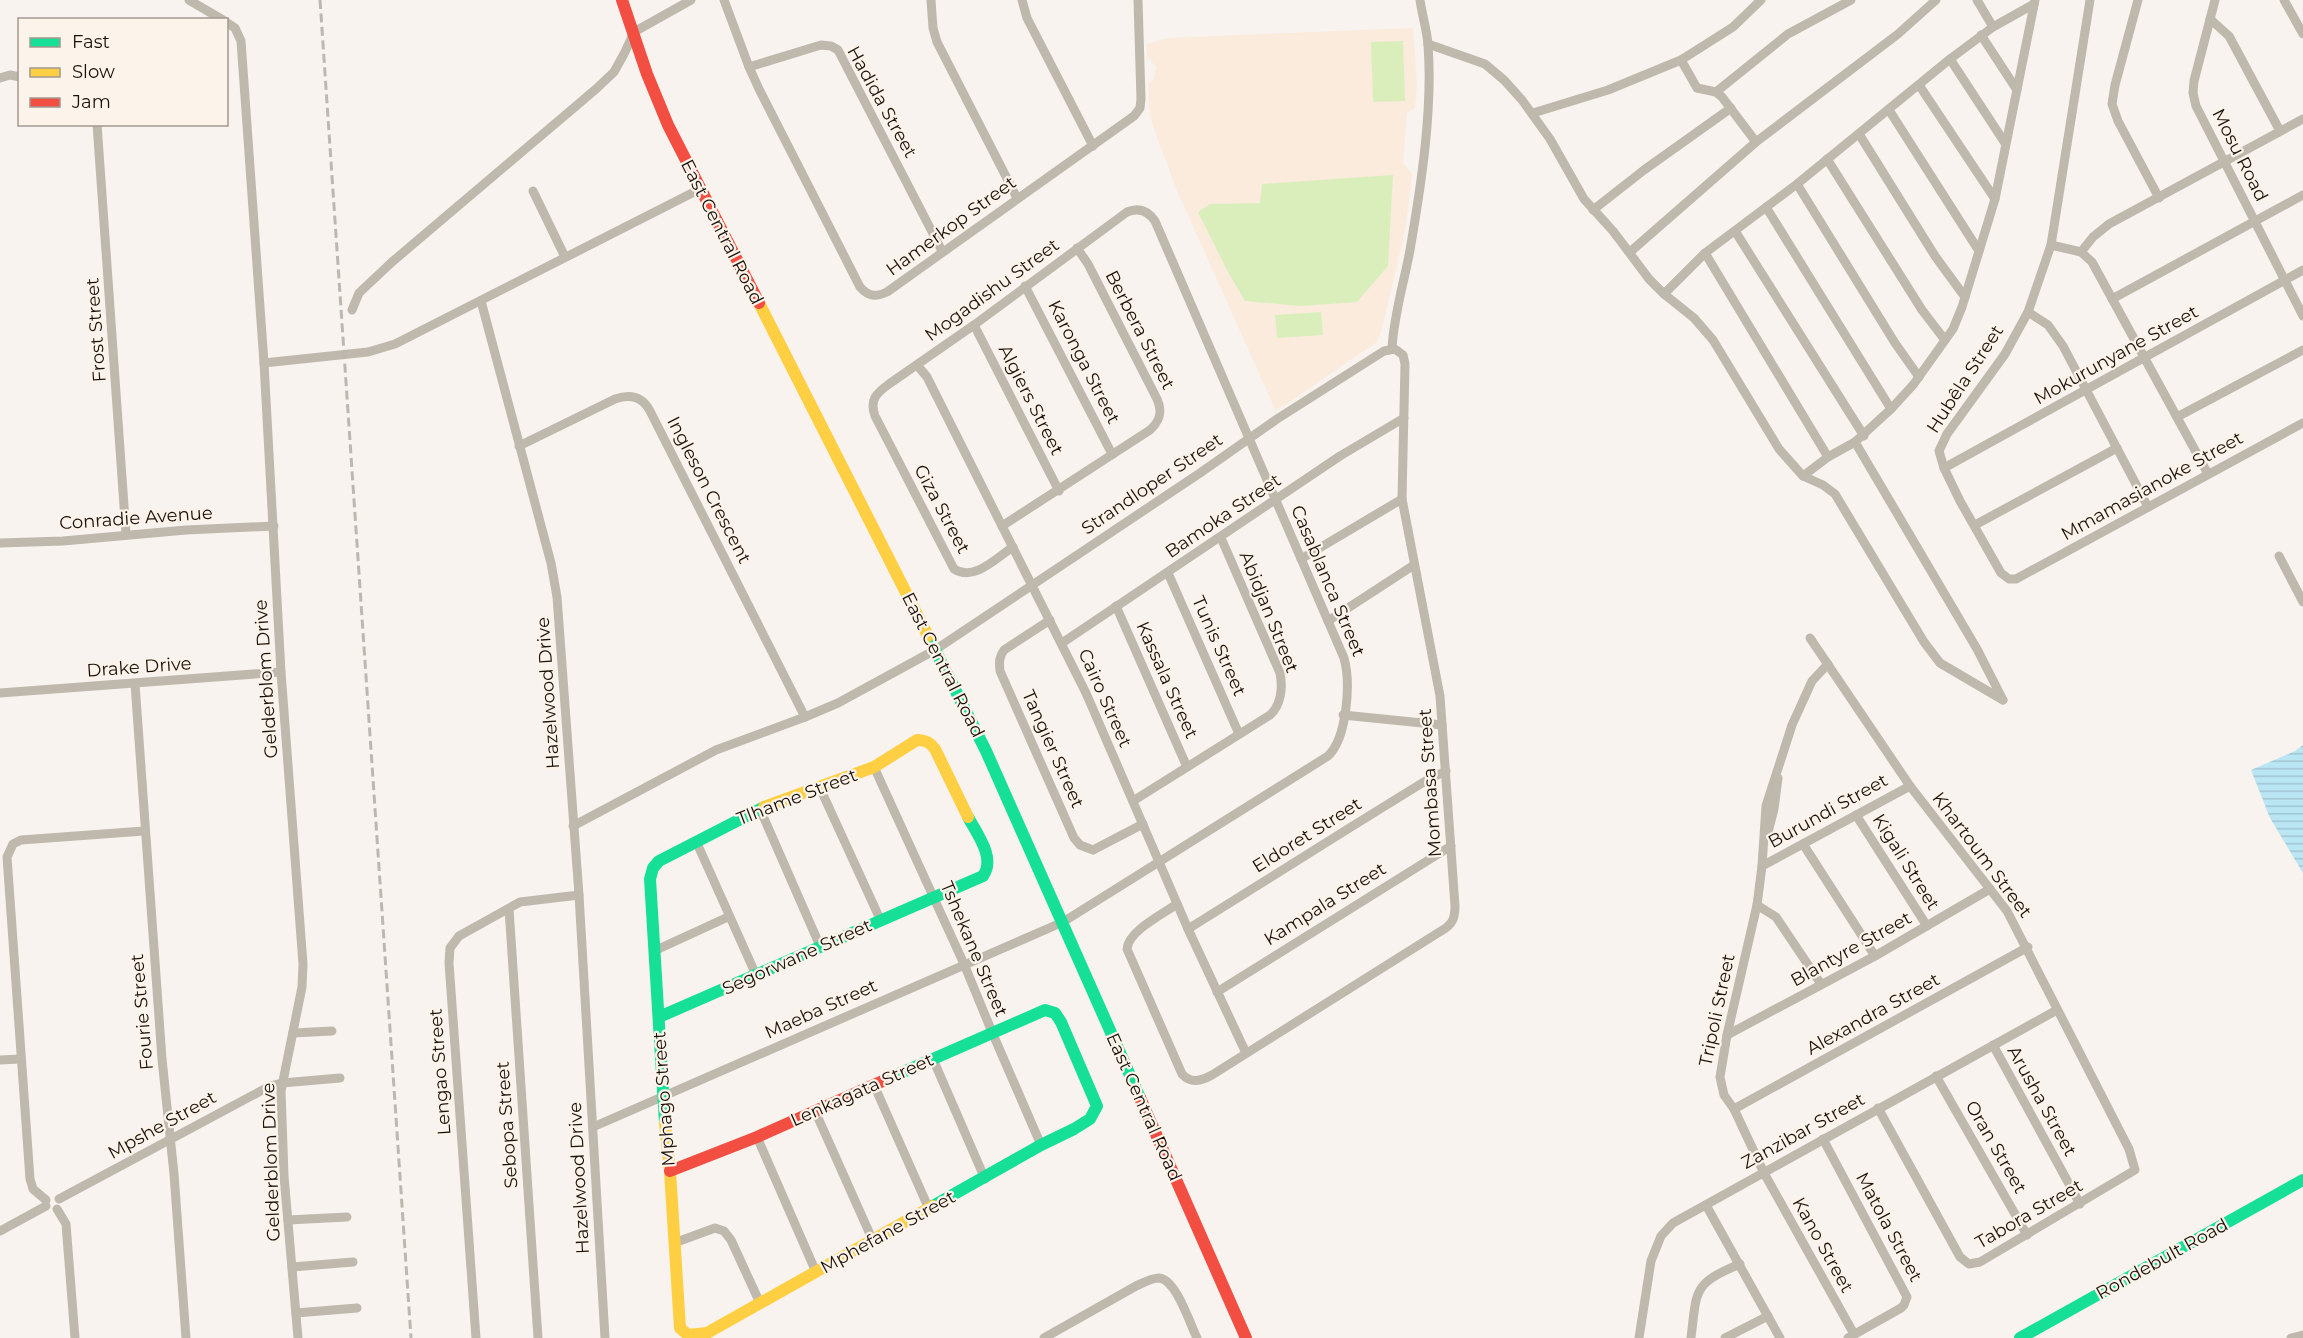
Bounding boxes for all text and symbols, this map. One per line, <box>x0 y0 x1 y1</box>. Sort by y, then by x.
legend <box>18 18 228 126</box>
text: Fast <box>72 31 110 53</box>
street label: Hadida Street <box>842 42 922 162</box>
text: Slow <box>72 61 115 83</box>
text: Jam <box>71 91 111 113</box>
street label: Mosu Road <box>2207 105 2273 205</box>
street label: East Central Road <box>676 156 768 308</box>
street label: Hamerkop Street <box>882 171 1020 281</box>
street label: Mogadishu Street <box>921 234 1063 346</box>
street label: Berbera Street <box>1100 267 1180 393</box>
street label: Frost Street <box>81 277 111 383</box>
street label: Karonga Street <box>1043 297 1125 427</box>
street label: Mokurunyane Street <box>2030 301 2202 409</box>
street label: Hubêla Street <box>1922 321 2008 437</box>
street label: Algiers Street <box>994 341 1068 459</box>
street label: Ingleson Crescent <box>662 413 756 567</box>
street label: Mmamasianoke Street <box>2057 427 2247 545</box>
street label: Strandloper Street <box>1077 429 1227 539</box>
street label: Giza Street <box>909 461 975 557</box>
street label: Bamoka Street <box>1161 469 1285 563</box>
street label: Conradie Avenue <box>59 502 213 534</box>
street label: Casablanca Street <box>1286 502 1370 660</box>
street label: Abidjan Street <box>1235 548 1303 676</box>
street label: East Central Road <box>897 589 989 741</box>
street label: Tunis Street <box>1187 593 1251 699</box>
street label: Gelderblom Drive <box>249 599 283 759</box>
street label: Hazelwood Drive <box>532 616 564 770</box>
street label: Kassala Street <box>1131 618 1203 742</box>
street label: Cairo Street <box>1073 645 1137 751</box>
street label: Drake Drive <box>86 652 192 682</box>
street label: Tangier Street <box>1017 687 1089 811</box>
street label: Mombasa Street <box>1414 708 1446 858</box>
street label: Tlhame Street <box>734 764 860 830</box>
street label: Burundi Street <box>1764 769 1892 853</box>
street label: Khartoum Street <box>1928 788 2036 922</box>
street label: Eldoret Street <box>1248 793 1366 877</box>
street label: Kigali Street <box>1868 810 1944 914</box>
street label: Kampala Street <box>1260 858 1390 950</box>
street label: Tshekane Street <box>936 878 1012 1020</box>
street label: Blantyre Street <box>1787 907 1915 991</box>
street label: Segorwane Street <box>719 914 875 1000</box>
street label: Tripoli Street <box>1694 952 1740 1068</box>
street label: Fourie Street <box>126 953 158 1071</box>
street label: Alexandra Street <box>1803 968 1943 1060</box>
street label: Maeba Street <box>761 974 881 1044</box>
street label: Lengao Street <box>425 1008 455 1136</box>
street label: East Central Road <box>1101 1030 1187 1184</box>
street label: Mphago Street <box>648 1031 680 1167</box>
street label: Arusha Street <box>2003 1042 2081 1160</box>
street label: Lenkagata Street <box>787 1049 937 1131</box>
street label: Sebopa Street <box>492 1061 522 1189</box>
street label: Gelderblom Drive <box>257 1082 285 1242</box>
street label: Mpshe Street <box>104 1086 220 1164</box>
street label: Zanzibar Street <box>1737 1088 1869 1174</box>
street label: Oran Street <box>1961 1097 2031 1197</box>
street label: Hazelwood Drive <box>564 1101 594 1255</box>
street label: Matola Street <box>1851 1169 1927 1285</box>
street label: Tabora Street <box>1971 1174 2087 1254</box>
street label: Mphefane Street <box>817 1186 959 1278</box>
street label: Kano Street <box>1788 1193 1858 1297</box>
street label: Rondebult Road <box>2092 1214 2232 1304</box>

